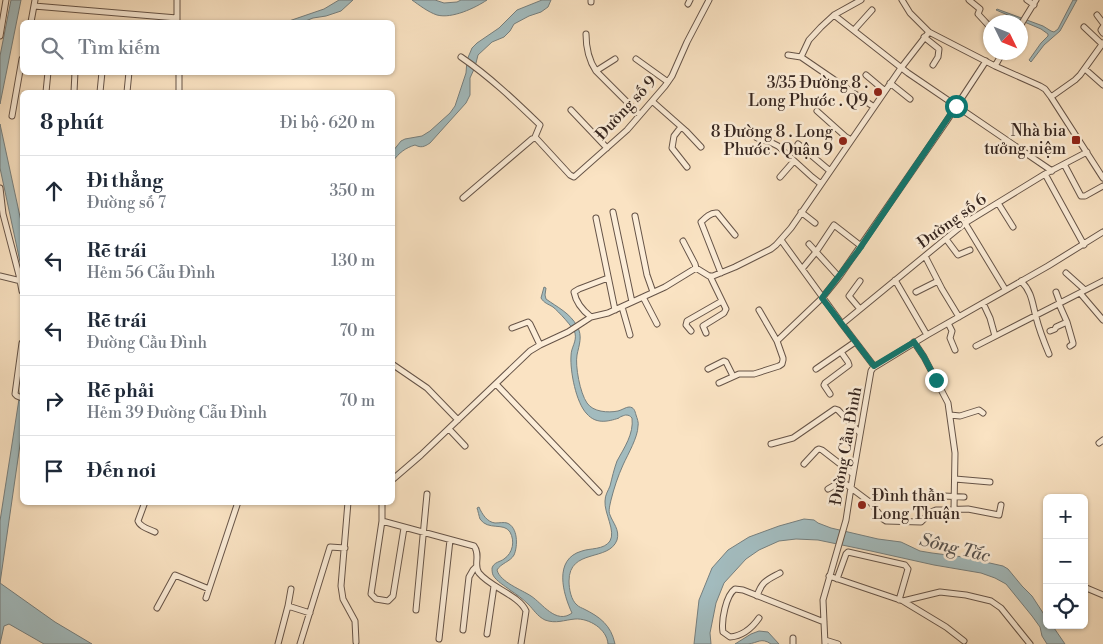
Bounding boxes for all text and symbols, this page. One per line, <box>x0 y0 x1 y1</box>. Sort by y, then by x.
north arrow <box>983 15 1028 60</box>
search box <box>20 20 395 75</box>
icon: search <box>38 34 66 62</box>
text: Tìm kiếm <box>78 36 161 60</box>
street label: Đường số 9 <box>591 71 661 144</box>
place label: 3/35 Đường 8 . Long Phước . Q9 <box>748 73 868 111</box>
marker: 3/35 Đường 8 . Long Phước . Q9 <box>872 86 884 98</box>
route start <box>945 95 968 118</box>
text: 8 phút <box>40 110 103 136</box>
text: Đi bộ · 620 m <box>280 113 375 133</box>
place label: Nhà bia tưởng niệm <box>984 121 1067 159</box>
place label: 8 Đường 8 . Long Phước . Quận 9 <box>711 122 834 160</box>
marker: Nhà bia tưởng niệm <box>1070 134 1082 146</box>
marker: 8 Đường 8 . Long Phước . Quận 9 <box>837 135 849 147</box>
text: Đi thẳng <box>87 169 163 193</box>
icon: ahead <box>40 177 68 205</box>
text: 350 m <box>329 181 375 201</box>
street label: Đường số 6 <box>913 189 991 253</box>
text: Đường số 7 <box>87 193 166 213</box>
text: Rẽ trái <box>87 239 147 263</box>
icon: left <box>40 247 68 275</box>
text: 130 m <box>331 251 375 271</box>
text: Hẻm 56 Cẫu Đình <box>87 263 215 283</box>
text: Rẽ trái <box>87 309 147 333</box>
icon: left <box>40 317 68 345</box>
text: 70 m <box>339 321 375 341</box>
text: Đường Cầu Đình <box>87 333 207 353</box>
route end <box>925 369 948 392</box>
text: Rẽ phải <box>87 379 154 403</box>
street label: Đường Cầu Đình <box>826 385 866 507</box>
icon: right <box>40 387 68 415</box>
text: 70 m <box>339 391 375 411</box>
text: Hẻm 39 Đường Cẫu Đình <box>87 403 267 423</box>
icon: arrive <box>40 457 68 485</box>
text: Đến nơi <box>87 459 156 483</box>
place label: Đình thần Long Thuận <box>872 486 960 524</box>
map controls <box>1043 494 1088 629</box>
button: + <box>1043 494 1088 539</box>
marker: Đình thần Long Thuận <box>856 499 868 511</box>
water label: Sông Tắc <box>917 528 993 568</box>
button: − <box>1043 539 1088 584</box>
button: locate <box>1043 584 1088 629</box>

